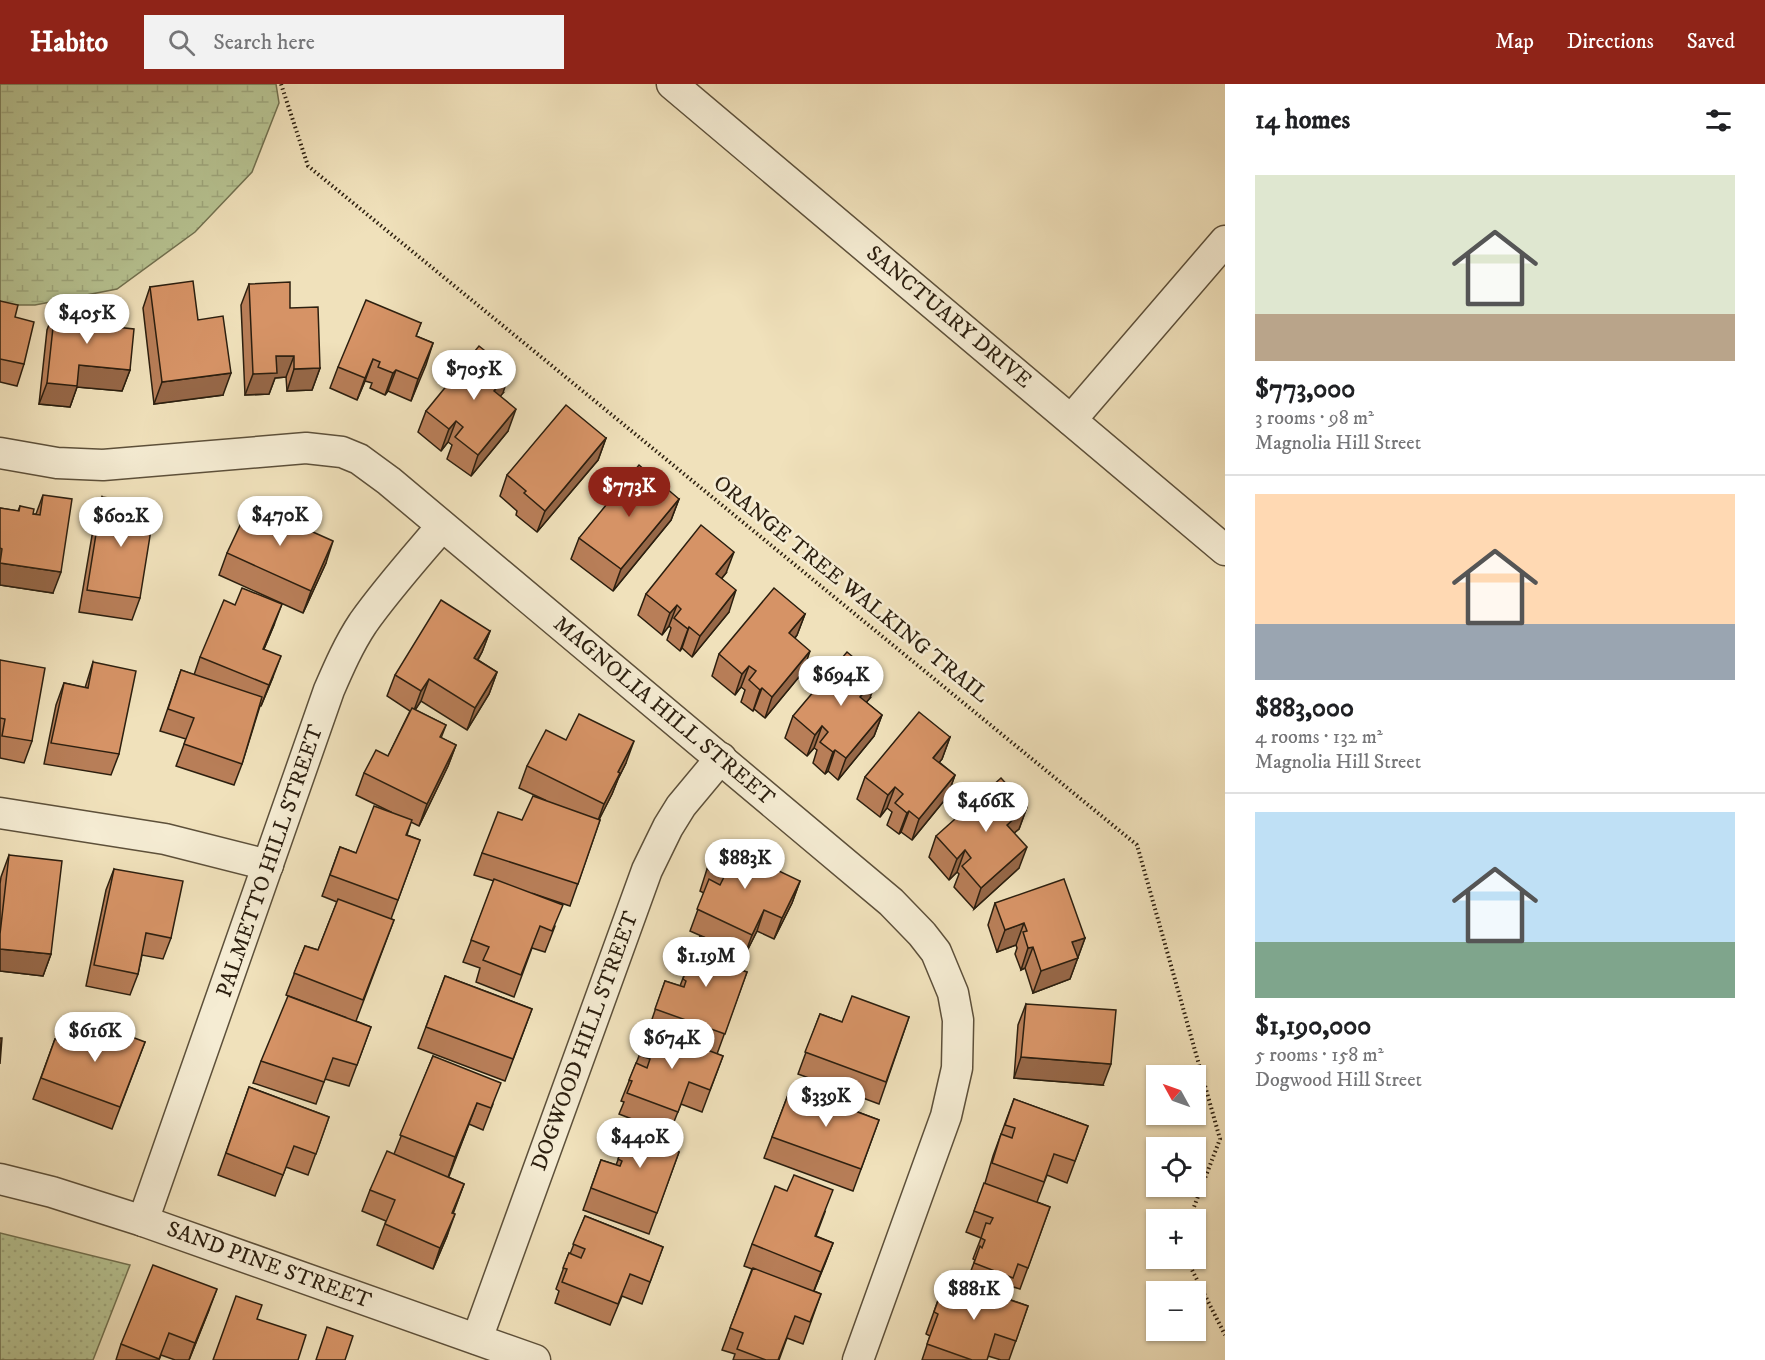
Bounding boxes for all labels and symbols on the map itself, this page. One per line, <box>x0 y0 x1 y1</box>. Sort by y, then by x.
street label: SANCTUARY DRIVE <box>861 240 1037 394</box>
pin: $405K <box>45 294 129 345</box>
pin: $705K <box>432 350 516 401</box>
pin: $773K <box>587 467 671 518</box>
street label: ORANGE TREE WALKING TRAIL <box>708 469 994 709</box>
pin: $470K <box>238 496 322 547</box>
pin: $602K <box>79 497 163 548</box>
street label: MAGNOLIA HILL STREET <box>548 610 780 812</box>
pin: $694K <box>799 656 883 707</box>
street label: PALMETTO HILL STREET <box>211 721 329 1001</box>
pin: $466K <box>944 782 1028 833</box>
pin: $883K <box>703 839 787 890</box>
street label: DOGWOOD HILL STREET <box>525 907 645 1174</box>
pin: $1.19M <box>657 937 755 988</box>
pin: $616K <box>53 1012 137 1063</box>
pin: $674K <box>630 1019 714 1070</box>
north arrow <box>1146 1065 1206 1125</box>
pin: $339K <box>784 1077 868 1128</box>
pin: $440K <box>598 1118 682 1169</box>
street label: SAND PINE STREET <box>163 1215 375 1315</box>
pin: $881K <box>932 1270 1016 1321</box>

